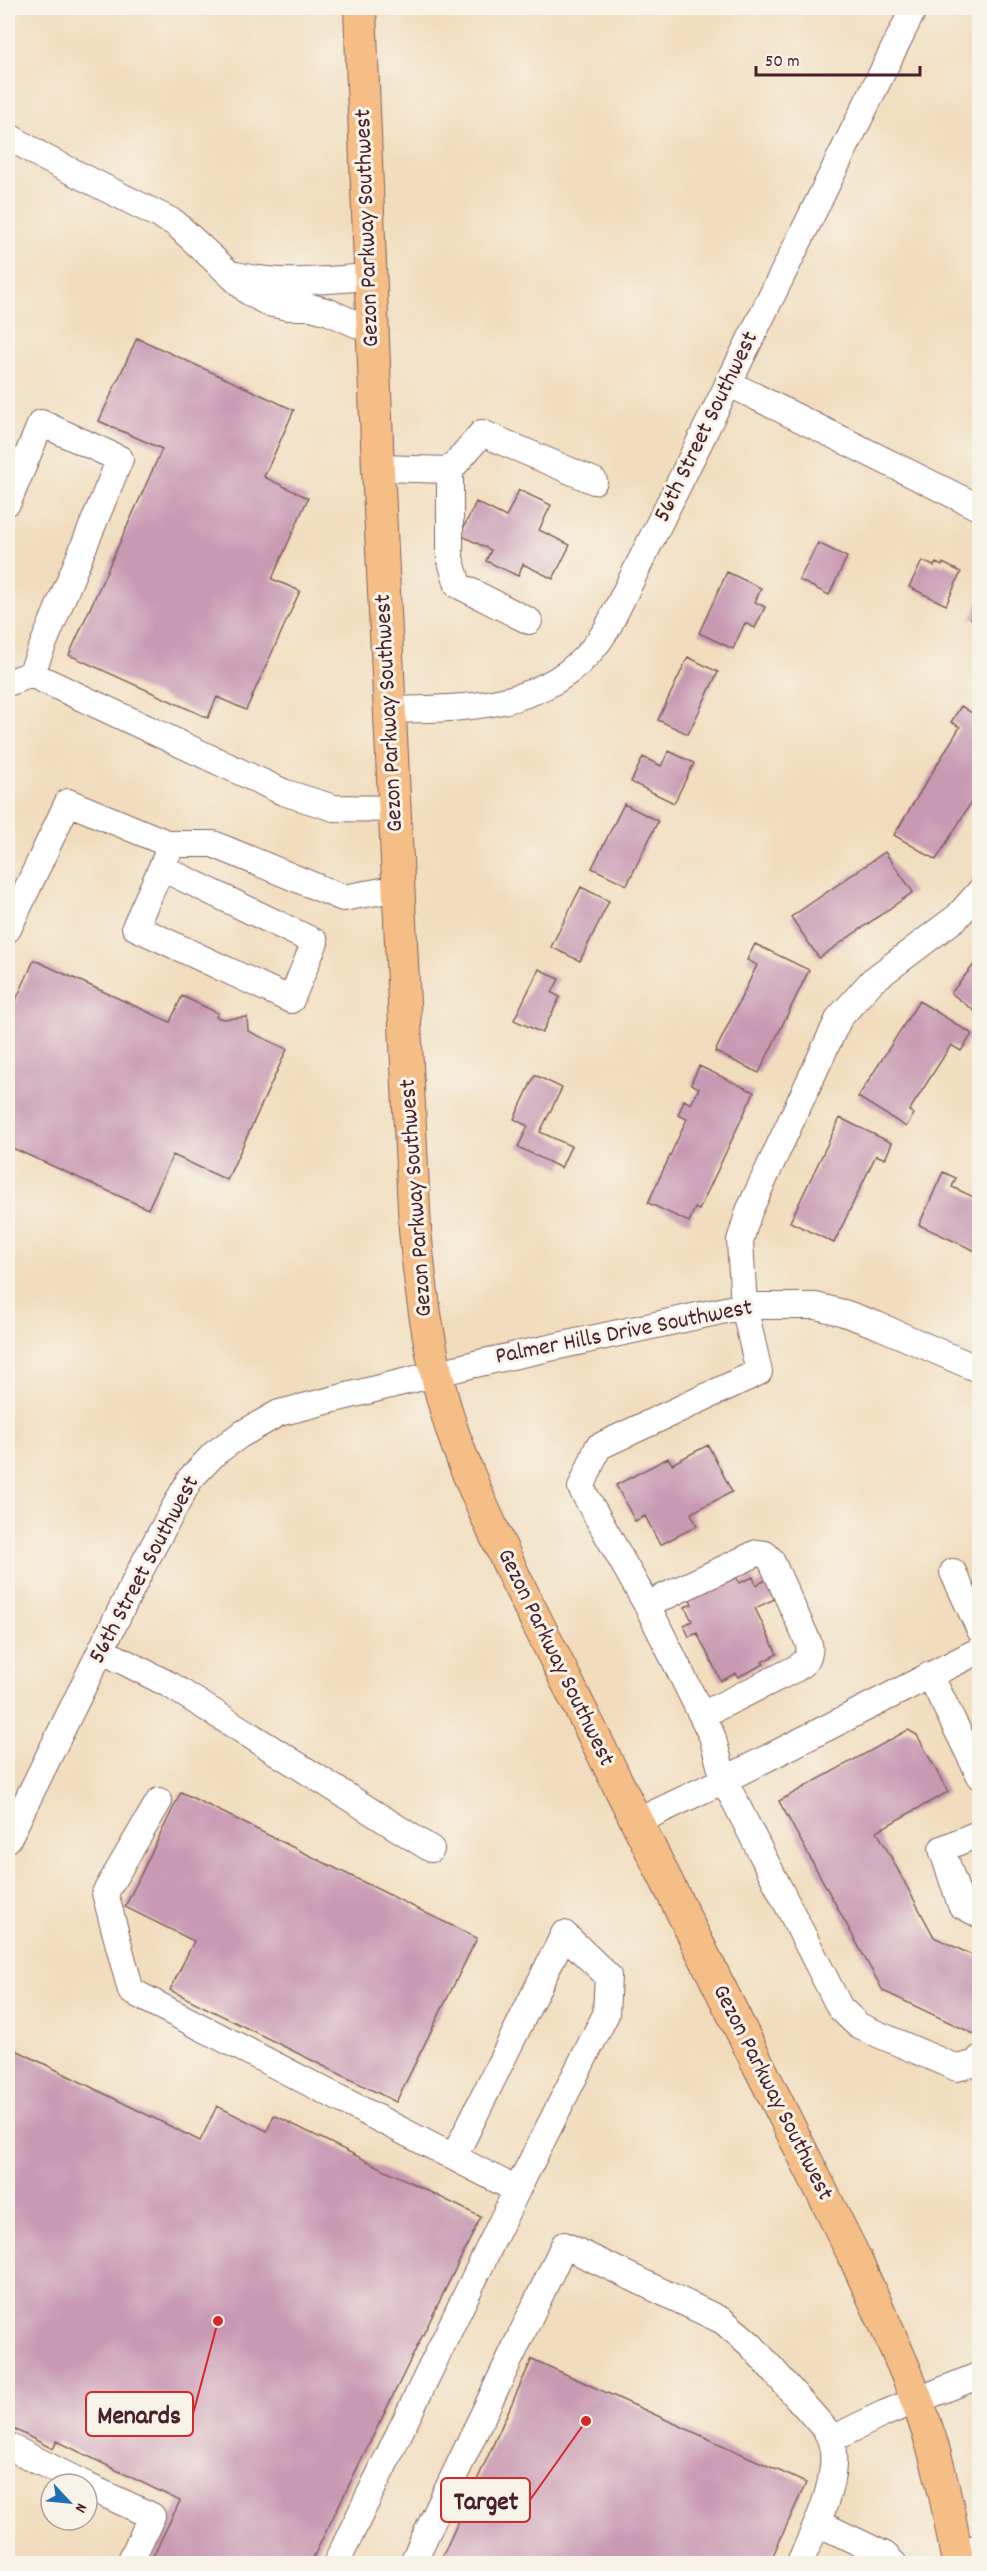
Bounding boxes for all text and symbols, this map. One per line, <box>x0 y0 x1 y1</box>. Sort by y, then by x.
scale bar <box>756 39 920 77</box>
text: 50 m <box>765 50 800 75</box>
street label: Gezon Parkway Southwest <box>347 108 389 348</box>
street label: 56th Street Southwest <box>646 326 768 528</box>
street label: Gezon Parkway Southwest <box>367 593 413 833</box>
street label: Gezon Parkway Southwest <box>392 1078 442 1318</box>
street label: Palmer Hills Drive Southwest <box>493 1291 756 1375</box>
street label: 56th Street Southwest <box>81 1470 209 1670</box>
street label: Gezon Parkway Southwest <box>487 1543 623 1773</box>
street label: Gezon Parkway Southwest <box>703 1979 841 2207</box>
callout: Menards <box>86 2392 193 2436</box>
text: Menards <box>97 2399 181 2436</box>
north arrow <box>39 2472 99 2532</box>
callout: Target <box>441 2478 530 2522</box>
text: Target <box>454 2485 519 2522</box>
text: N <box>68 2499 92 2516</box>

